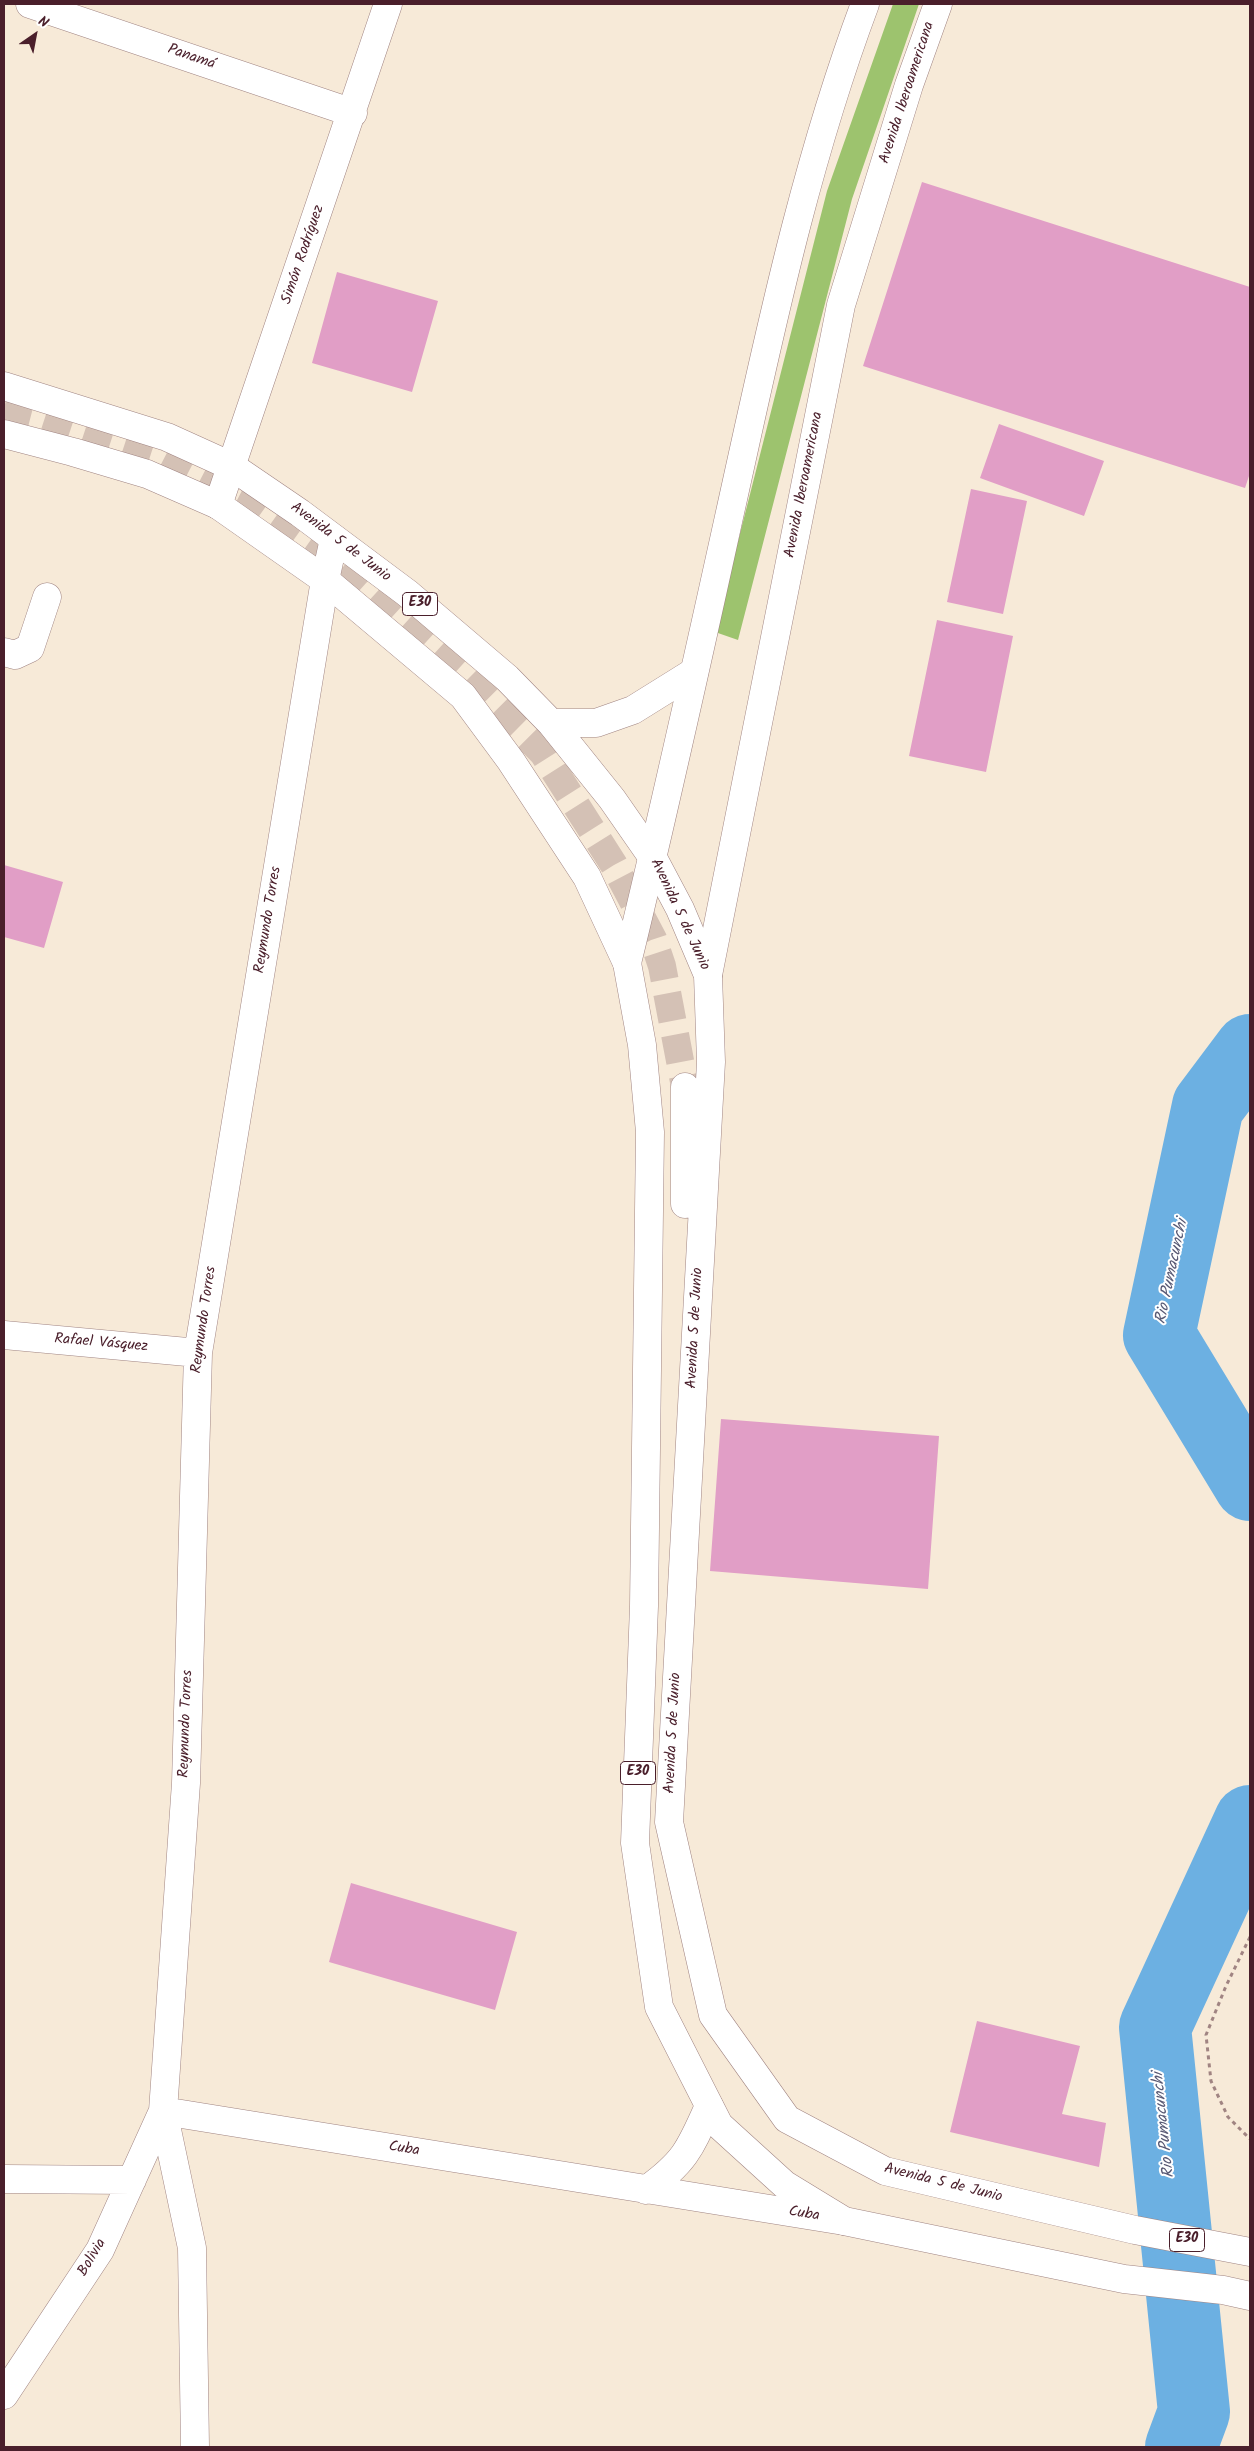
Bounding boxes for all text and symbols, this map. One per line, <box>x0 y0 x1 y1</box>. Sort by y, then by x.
north arrow <box>10 10 60 60</box>
text: N <box>33 11 53 34</box>
street label: Avenida Iberoamericana <box>877 20 939 166</box>
street label: Panamá <box>165 41 217 75</box>
street label: Simón Rodríguez <box>279 203 329 307</box>
street label: Avenida Iberoamericana <box>782 410 828 560</box>
street label: Avenida 5 de Junio <box>286 499 394 587</box>
road number: E30 <box>402 592 438 616</box>
street label: Avenida 5 de Junio <box>645 856 713 974</box>
street label: Reymundo Torres <box>252 865 286 975</box>
water label: Rio Pumacunchi <box>1153 1218 1193 1326</box>
street label: Reymundo Torres <box>189 1265 221 1375</box>
street label: Avenida 5 de Junio <box>684 1267 708 1389</box>
street label: Rafael Vásquez <box>53 1331 149 1357</box>
street label: Reymundo Torres <box>176 1670 198 1778</box>
street label: Avenida 5 de Junio <box>662 1672 686 1794</box>
road number: E30 <box>620 1762 656 1785</box>
water label: Rio Pumacunchi <box>1150 2071 1180 2179</box>
street label: Cuba <box>387 2139 421 2161</box>
street label: Avenida 5 de Junio <box>882 2161 1004 2207</box>
street label: Cuba <box>787 2204 821 2226</box>
road number: E30 <box>1170 2228 1204 2252</box>
street label: Bolivia <box>75 2236 111 2280</box>

